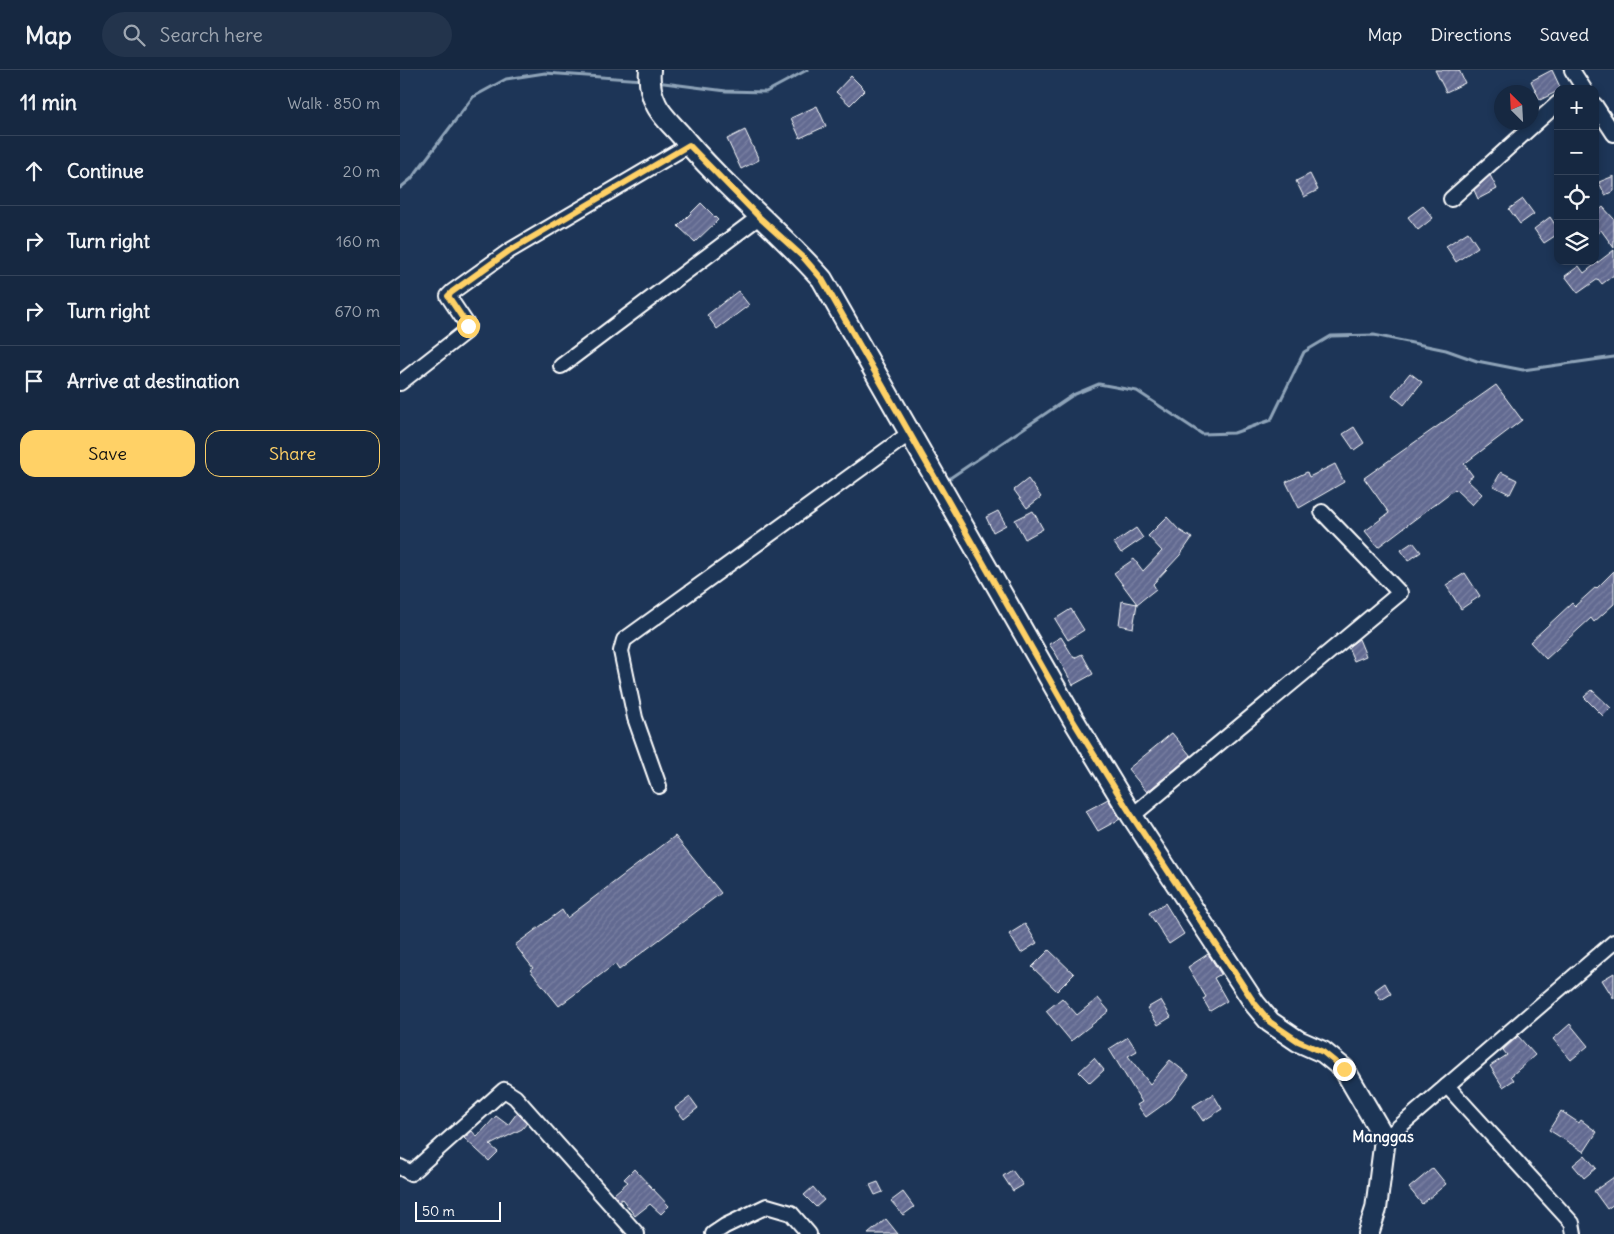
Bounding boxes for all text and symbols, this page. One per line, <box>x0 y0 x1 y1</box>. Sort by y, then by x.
search box <box>102 12 452 57</box>
text: Map <box>25 20 72 50</box>
icon: search <box>120 21 148 49</box>
text: Search here <box>160 23 263 47</box>
text: Map <box>1367 23 1402 46</box>
text: Directions <box>1430 23 1512 46</box>
text: Saved <box>1540 23 1589 46</box>
north arrow <box>1494 85 1539 130</box>
map controls <box>1554 85 1599 265</box>
button: + <box>1554 85 1599 130</box>
text: 11 min <box>20 89 77 116</box>
text: Walk · 850 m <box>287 93 380 113</box>
button: − <box>1554 130 1599 175</box>
icon: ahead <box>20 157 48 185</box>
text: Continue <box>67 159 144 183</box>
text: 20 m <box>343 161 380 181</box>
button: locate <box>1554 175 1599 220</box>
button: layers <box>1554 220 1599 265</box>
icon: right <box>20 227 48 255</box>
text: Turn right <box>67 229 150 253</box>
text: 160 m <box>336 231 380 251</box>
icon: right <box>20 297 48 325</box>
text: Turn right <box>67 299 150 323</box>
text: 670 m <box>335 301 380 321</box>
route start <box>457 315 480 338</box>
icon: arrive <box>20 367 48 395</box>
text: Arrive at destination <box>67 369 240 393</box>
button: Save <box>20 430 195 477</box>
button: Share <box>205 430 380 477</box>
route end <box>1333 1058 1356 1081</box>
district label: Manggas <box>1352 1127 1414 1147</box>
scale bar <box>415 1199 501 1222</box>
text: 50 m <box>422 1202 455 1220</box>

